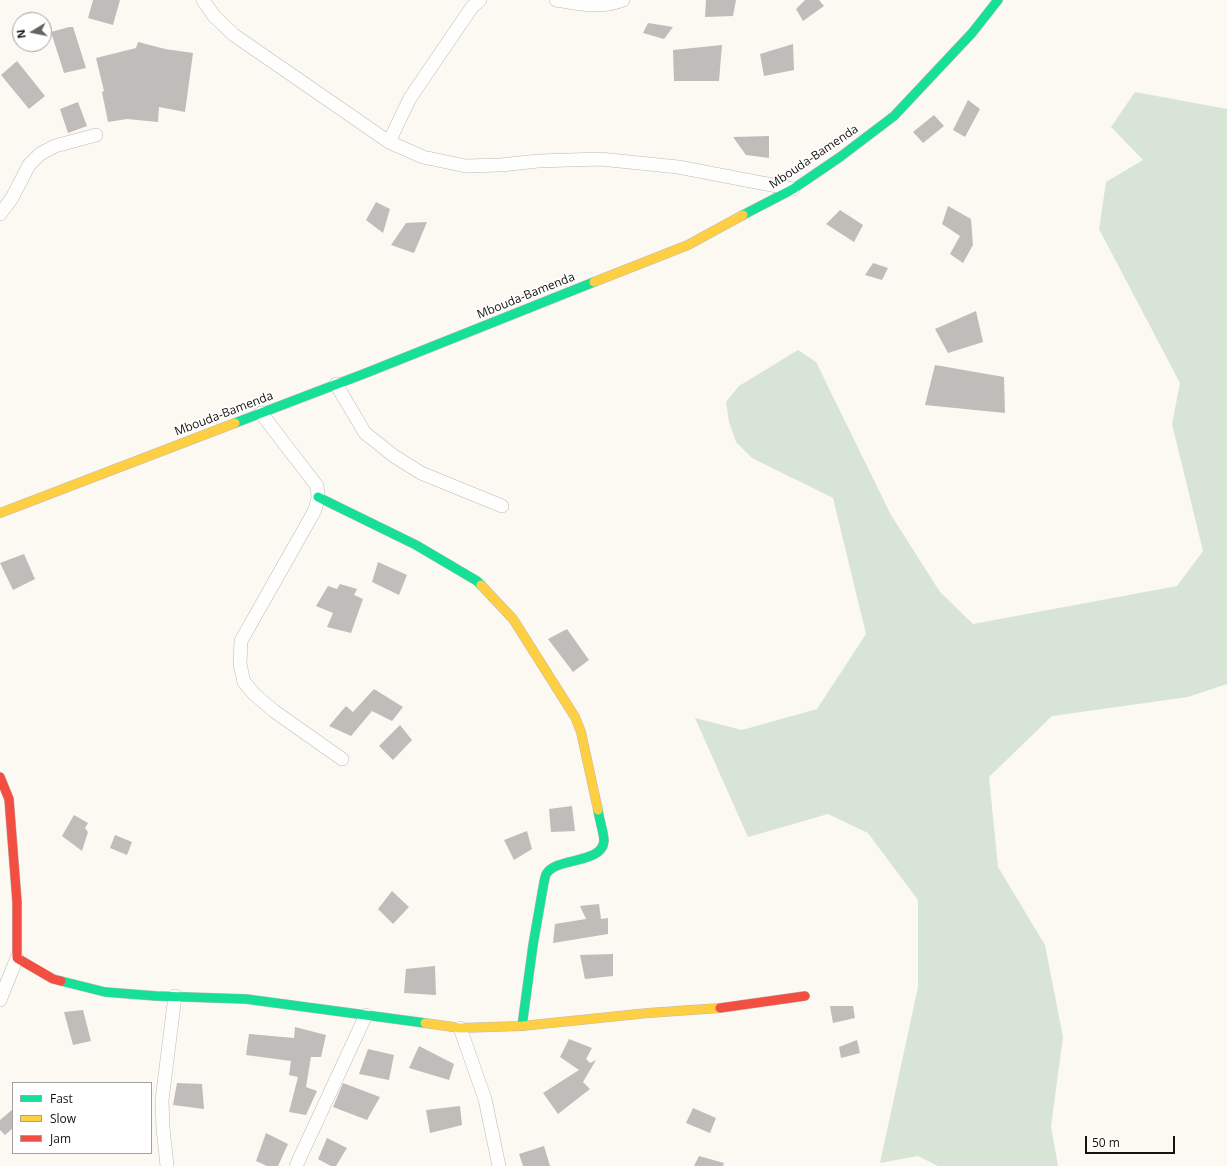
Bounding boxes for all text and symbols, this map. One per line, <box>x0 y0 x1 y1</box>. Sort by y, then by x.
north arrow <box>12 12 52 52</box>
text: N <box>13 28 29 40</box>
street label: Mbouda-Bamenda <box>767 122 861 192</box>
street label: Mbouda-Bamenda <box>475 270 577 322</box>
street label: Mbouda-Bamenda <box>173 389 275 439</box>
legend <box>12 1082 152 1154</box>
text: Fast <box>50 1090 73 1107</box>
text: Slow <box>50 1110 76 1127</box>
scale bar <box>1087 1128 1177 1154</box>
text: Jam <box>50 1130 71 1147</box>
text: 50 m <box>1092 1134 1120 1151</box>

